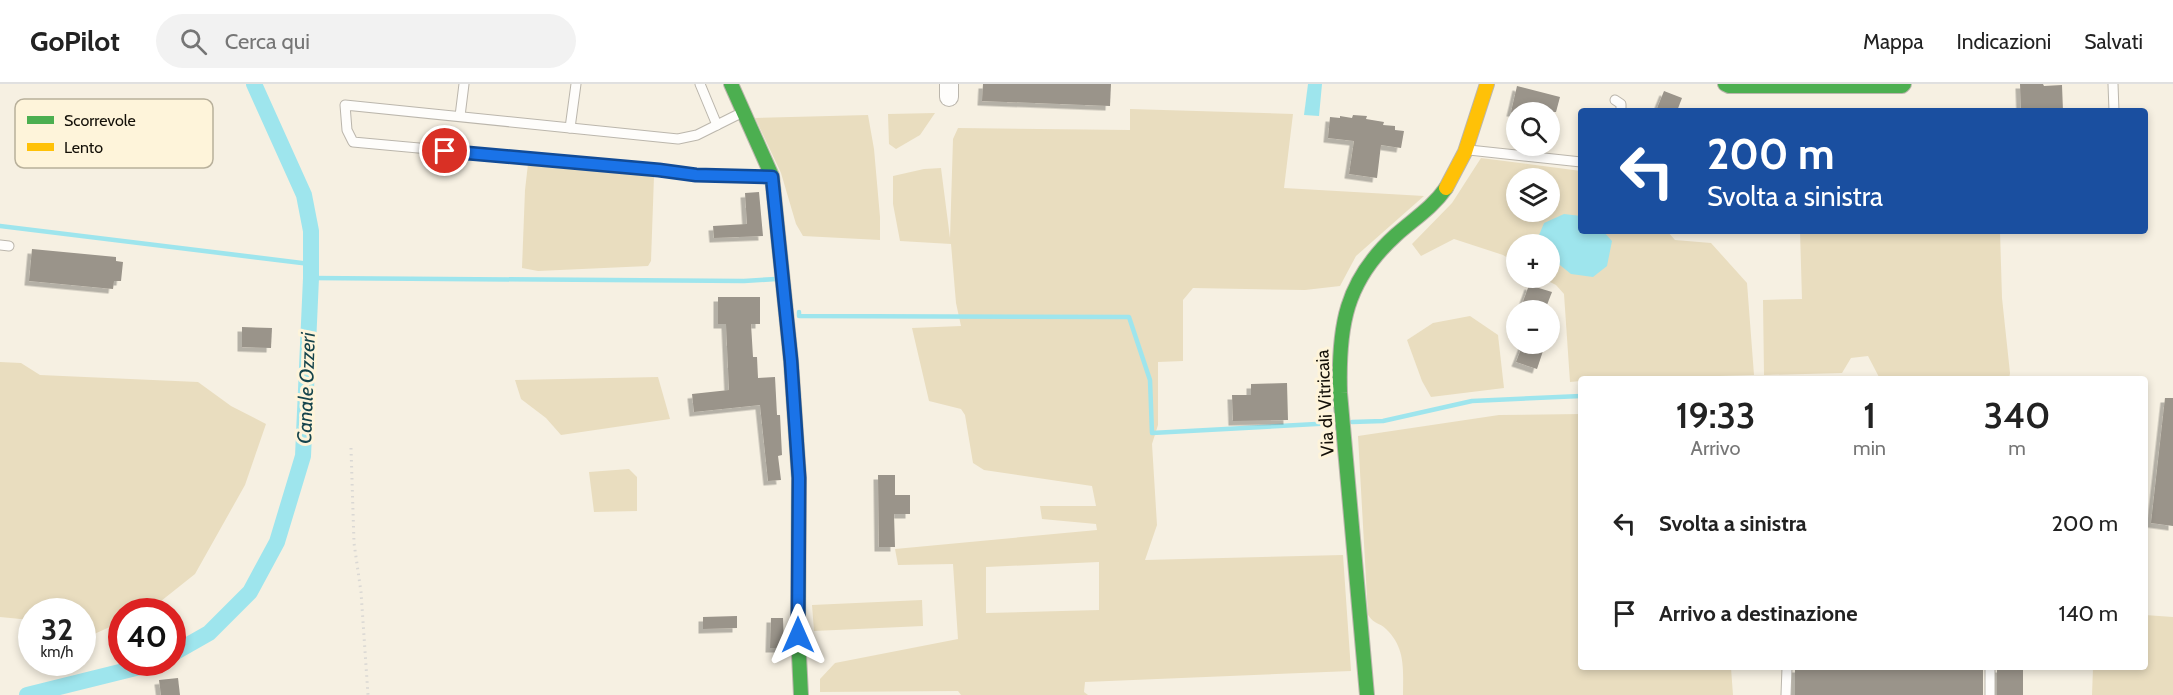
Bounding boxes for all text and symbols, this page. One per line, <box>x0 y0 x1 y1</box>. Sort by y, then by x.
search box <box>156 14 576 68</box>
text: GoPilot <box>30 24 120 58</box>
icon: search <box>177 25 210 58</box>
text: Cerca qui <box>225 28 310 55</box>
text: Mappa <box>1863 29 1924 54</box>
text: Indicazioni <box>1957 29 2051 54</box>
text: Salvati <box>2084 29 2143 54</box>
legend <box>15 99 213 168</box>
map controls <box>1506 102 1560 354</box>
button: search <box>1506 102 1560 156</box>
text: Scorrevole <box>64 111 136 130</box>
pin <box>419 125 470 176</box>
text: 200 m <box>1707 128 1834 180</box>
icon: left <box>1608 132 1686 210</box>
icon: arrive <box>428 134 461 167</box>
text: Lento <box>64 138 103 157</box>
button: layers <box>1506 168 1560 222</box>
text: Svolta a sinistra <box>1707 180 1883 213</box>
button: + <box>1506 234 1560 288</box>
button: − <box>1506 300 1560 354</box>
water label: Canale Ozzeri <box>292 331 320 444</box>
street label: Via di Vitricaia <box>1311 349 1339 457</box>
text: 19:33 <box>1676 393 1755 437</box>
text: 1 <box>1863 393 1876 437</box>
text: 340 <box>1984 393 2050 437</box>
text: Arrivo <box>1691 436 1740 460</box>
text: min <box>1853 436 1886 460</box>
text: m <box>2008 436 2026 460</box>
icon: left <box>1608 507 1641 540</box>
text: Svolta a sinistra <box>1659 510 1807 537</box>
text: 200 m <box>2052 510 2118 537</box>
icon: arrive <box>1608 597 1641 630</box>
speed limit sign: 40 <box>108 598 186 676</box>
text: Arrivo a destinazione <box>1659 600 1857 627</box>
text: 140 m <box>2059 600 2118 627</box>
position arrow <box>766 603 830 667</box>
text: 32 <box>41 611 73 648</box>
text: km/h <box>41 643 73 661</box>

